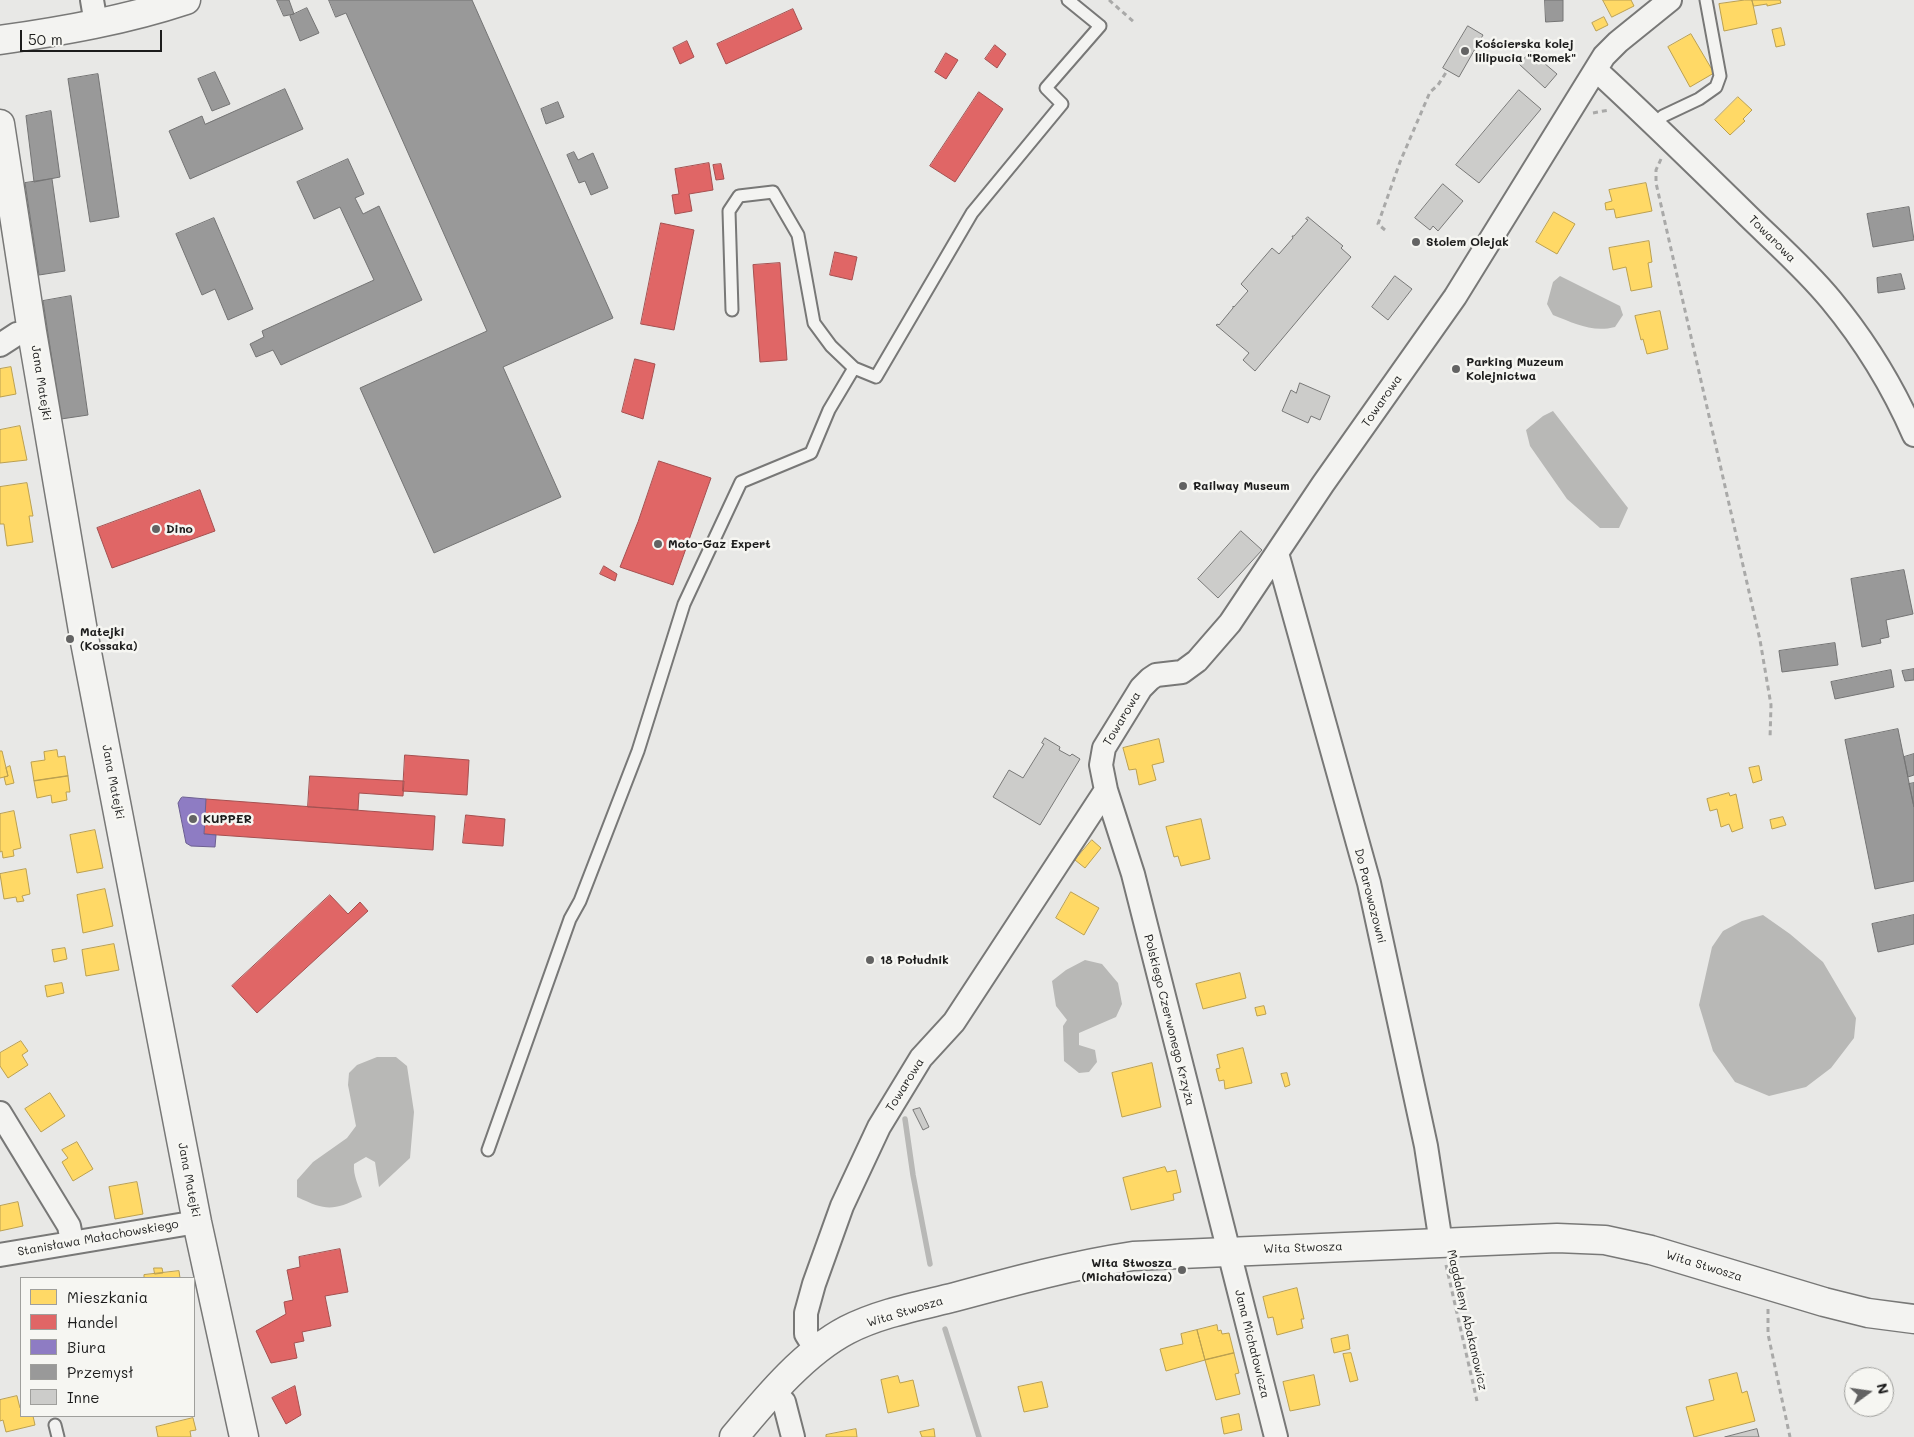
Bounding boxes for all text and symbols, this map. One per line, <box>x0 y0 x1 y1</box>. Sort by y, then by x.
scale bar <box>22 20 165 52</box>
text: 50 m <box>28 29 63 49</box>
place label: Kościerska kolej lilipucia "Romek" <box>1475 37 1576 65</box>
marker: Kościerska kolej lilipucia "Romek" <box>1459 45 1471 57</box>
street label: Towarowa <box>1746 213 1798 265</box>
place label: Stolem Olejak <box>1426 235 1509 249</box>
marker: Stolem Olejak <box>1410 236 1422 248</box>
street label: Jana Matejki <box>28 344 54 422</box>
place label: Parking Muzeum Kolejnictwa <box>1466 355 1564 383</box>
marker: Parking Muzeum Kolejnictwa <box>1450 363 1462 375</box>
street label: Towarowa <box>1359 372 1405 430</box>
place label: Railway Museum <box>1193 479 1290 493</box>
marker: Railway Museum <box>1177 480 1189 492</box>
place label: Dino <box>166 522 193 536</box>
marker: Dino <box>150 523 162 535</box>
place label: Moto-Gaz Expert <box>668 537 771 551</box>
marker: Moto-Gaz Expert <box>652 538 664 550</box>
place label: Matejki (Kossaka) <box>80 625 138 653</box>
marker: Matejki (Kossaka) <box>64 633 76 645</box>
street label: Towarowa <box>1100 689 1144 749</box>
street label: Jana Matejki <box>99 743 127 821</box>
place label: KUPPER <box>203 812 252 826</box>
marker: KUPPER <box>187 813 199 825</box>
street label: Do Parowozowni <box>1351 847 1389 945</box>
street label: Polskiego Czerwonego Krzyża <box>1141 933 1197 1107</box>
place label: 18 Południk <box>880 953 949 967</box>
marker: 18 Południk <box>864 954 876 966</box>
street label: Towarowa <box>883 1056 927 1114</box>
street label: Jana Matejki <box>175 1141 203 1219</box>
street label: Stanisława Małachowskiego <box>16 1217 180 1259</box>
street label: Wita Stwosza <box>1263 1239 1343 1257</box>
street label: Magdaleny Abakanowicz <box>1444 1248 1490 1392</box>
street label: Wita Stwosza <box>1664 1248 1744 1284</box>
place label: Wita Stwosza (Michałowicza) <box>1081 1256 1172 1284</box>
marker: Wita Stwosza (Michałowicza) <box>1176 1264 1188 1276</box>
legend <box>20 1277 195 1417</box>
text: Mieszkania <box>67 1287 148 1307</box>
street label: Jana Michałowicza <box>1232 1288 1272 1400</box>
street label: Wita Stwosza <box>865 1294 945 1330</box>
text: Handel <box>67 1312 118 1332</box>
text: Biura <box>67 1337 106 1357</box>
text: Przemysł <box>67 1362 133 1382</box>
north arrow <box>1844 1367 1894 1417</box>
text: N <box>1873 1381 1894 1396</box>
text: Inne <box>67 1387 99 1407</box>

